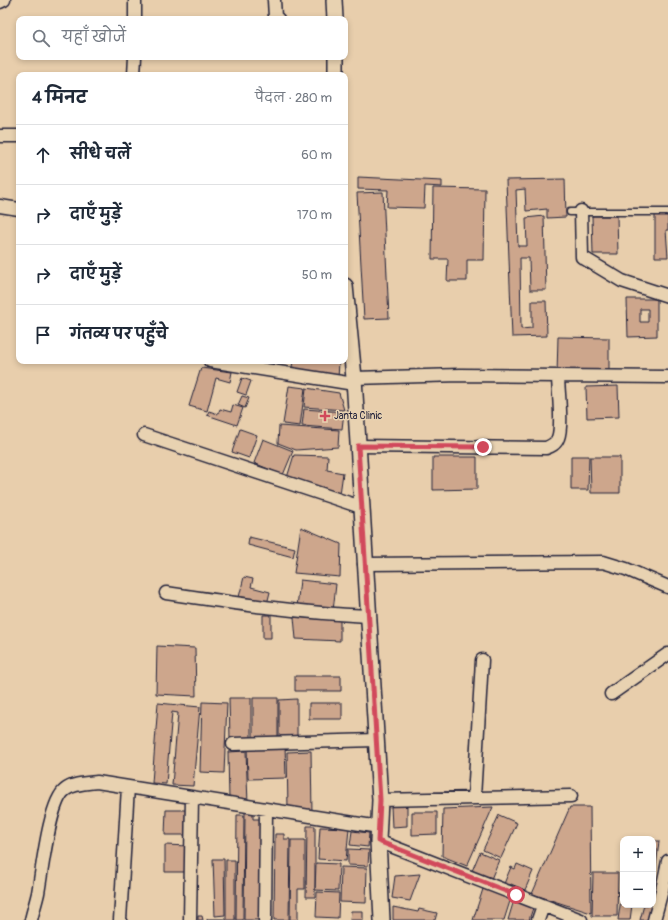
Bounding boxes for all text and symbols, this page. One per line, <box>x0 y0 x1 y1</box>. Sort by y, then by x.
search box <box>16 16 348 60</box>
icon: search <box>30 27 52 49</box>
text: यहाँ खोजें <box>62 28 126 47</box>
text: 4 मिनट <box>32 87 87 108</box>
text: पैदल · 280 m <box>255 90 332 106</box>
icon: ahead <box>32 144 54 166</box>
text: सीधे चलें <box>70 145 131 164</box>
text: 60 m <box>301 147 332 163</box>
icon: right <box>32 204 54 226</box>
text: दाएँ मुड़ें <box>70 205 122 224</box>
text: 170 m <box>297 207 332 223</box>
icon: right <box>32 264 54 286</box>
text: दाएँ मुड़ें <box>70 265 122 284</box>
text: 50 m <box>302 267 332 283</box>
icon: arrive <box>32 324 54 346</box>
text: गंतव्य पर पहुँचे <box>70 325 168 344</box>
marker: Janta Clinic <box>319 410 331 422</box>
place label: Janta Clinic <box>334 410 382 422</box>
route end <box>474 438 492 456</box>
map controls <box>620 836 656 908</box>
button: + <box>620 836 656 872</box>
button: − <box>620 872 656 908</box>
route start <box>507 886 525 904</box>

